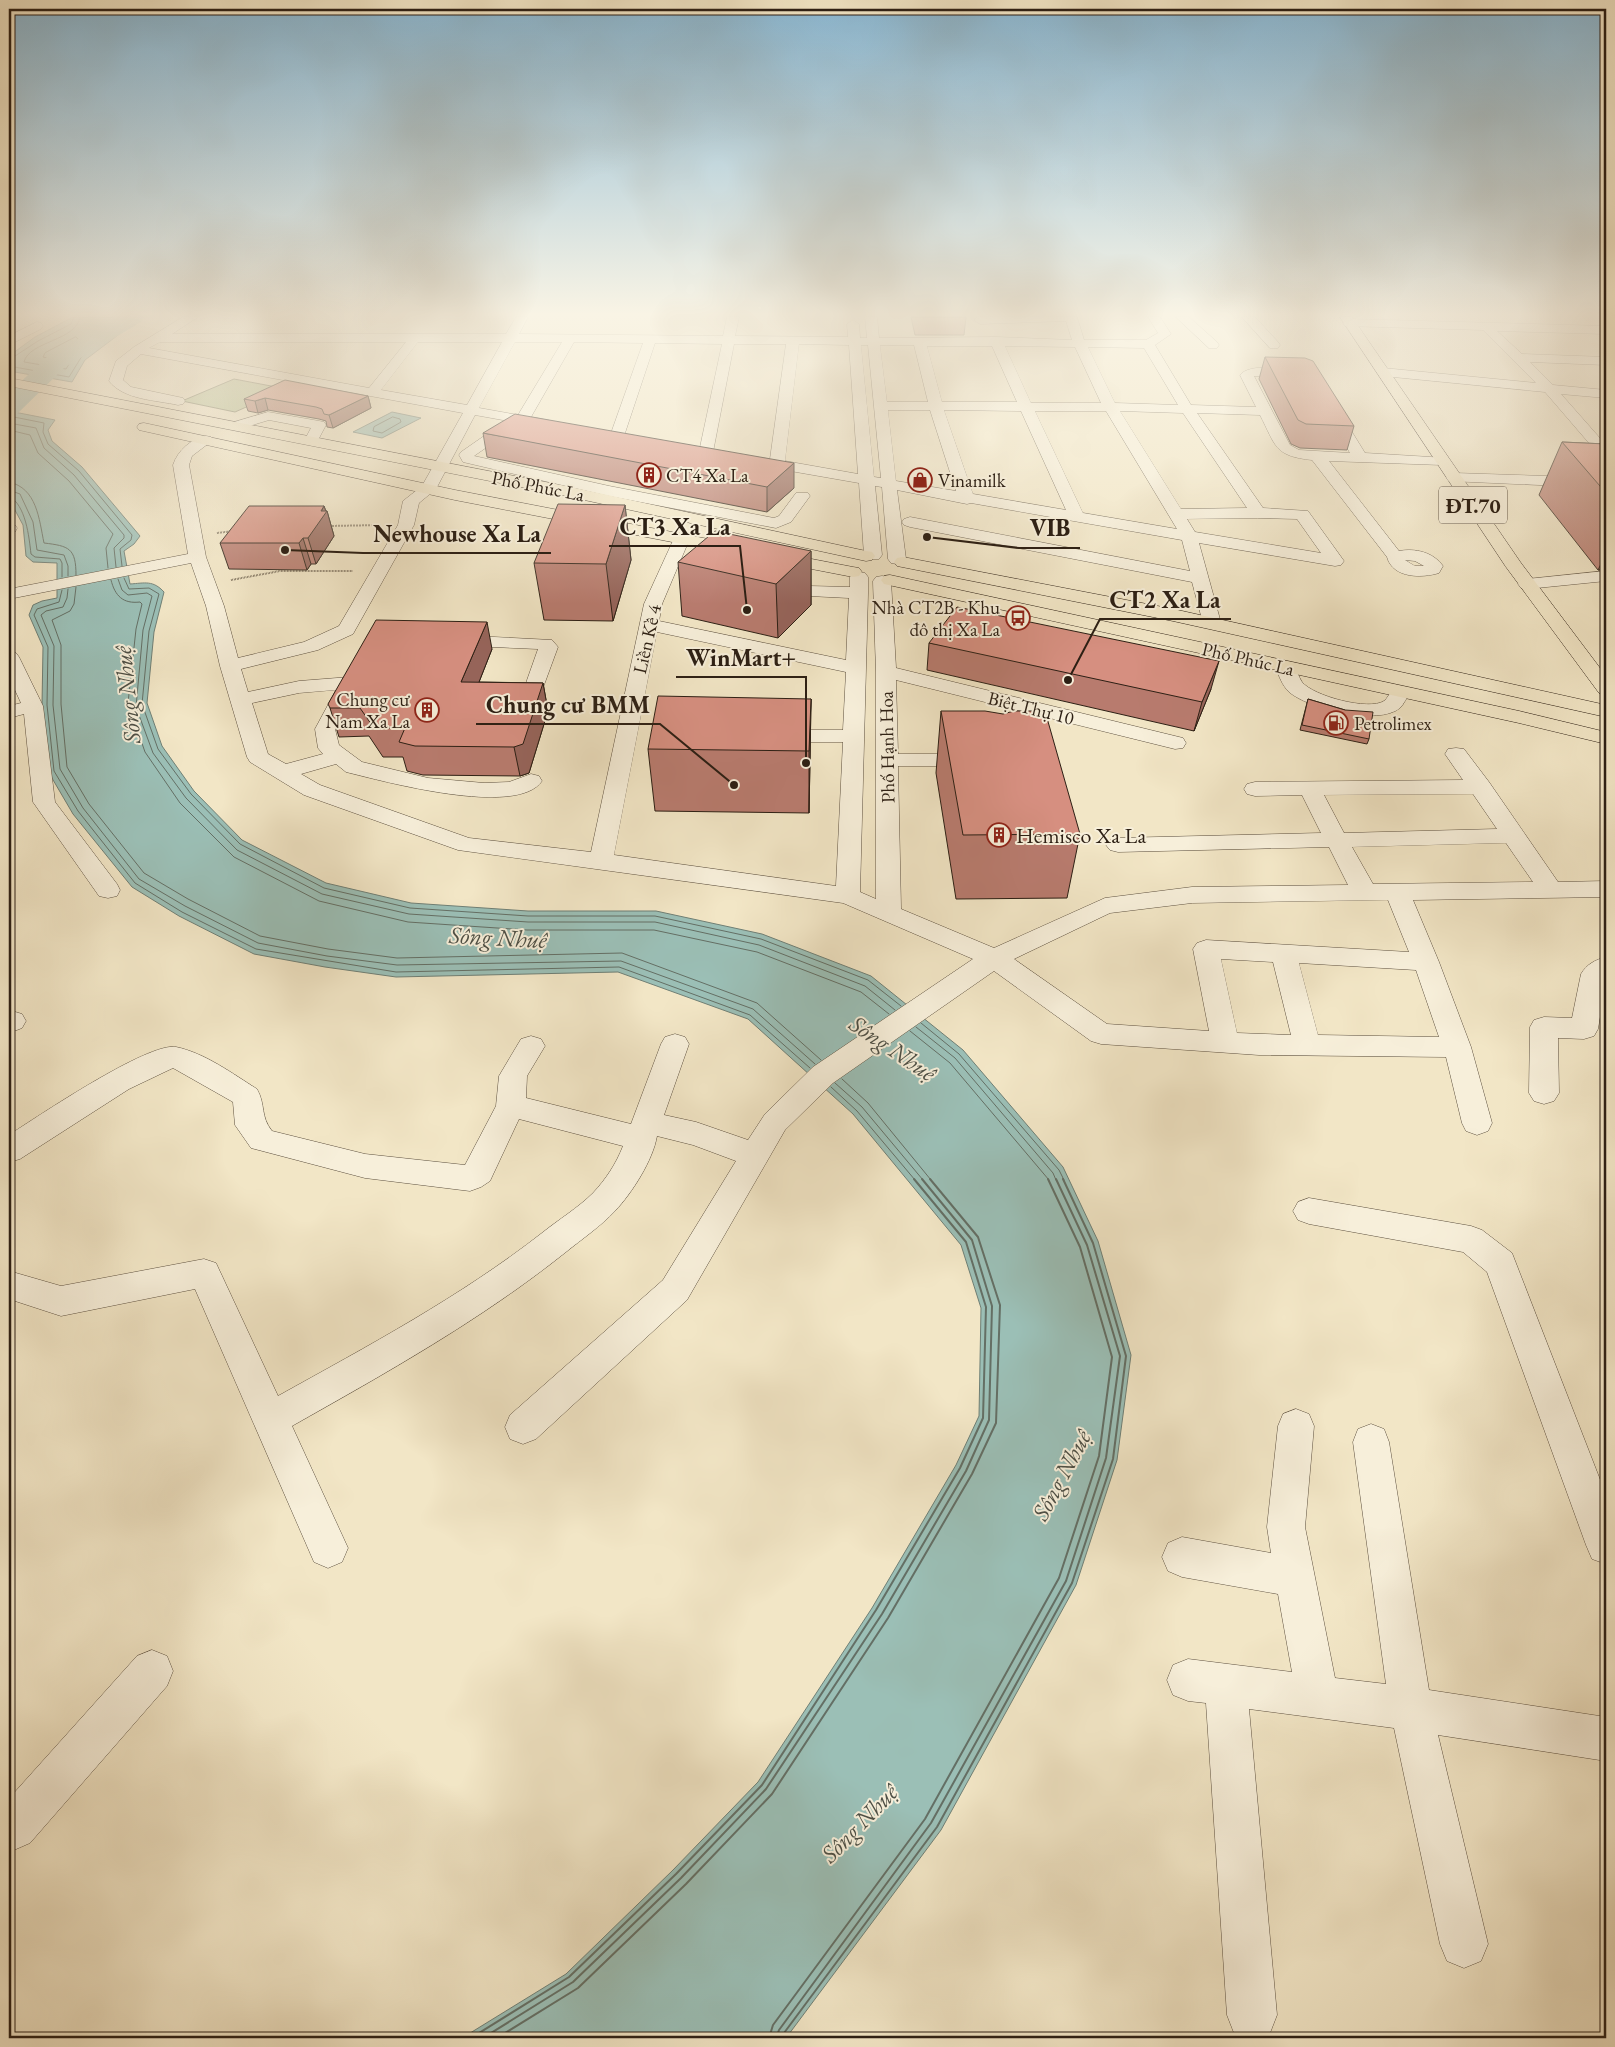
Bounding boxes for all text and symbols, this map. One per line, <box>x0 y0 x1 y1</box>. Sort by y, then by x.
building icon: CT4 Xa La <box>636 462 662 488</box>
place label: CT4 Xa La <box>666 463 749 488</box>
street label: Phố Phúc La <box>489 465 587 507</box>
shop icon: Vinamilk <box>907 467 933 493</box>
place label: Vinamilk <box>938 468 1007 493</box>
road number: ĐT.70 <box>1439 486 1507 524</box>
callout: CT3 Xa La <box>609 507 740 546</box>
callout: VIB <box>1019 509 1080 548</box>
text: CT3 Xa La <box>620 511 731 542</box>
text: VIB <box>1030 512 1070 543</box>
callout: Newhouse Xa La <box>363 514 551 553</box>
text: Newhouse Xa La <box>373 518 541 549</box>
callout: CT2 Xa La <box>1100 580 1231 619</box>
text: CT2 Xa La <box>1110 584 1221 615</box>
place label: Nhà CT2B - Khu đô thị Xa La <box>872 595 1000 642</box>
street label: Liền Kề 4 <box>627 601 667 676</box>
bus stop icon: Nhà CT2B - Khu đô thị Xa La <box>1005 605 1031 631</box>
street label: Phố Phúc La <box>1199 636 1297 682</box>
callout: WinMart+ <box>676 638 806 677</box>
text: WinMart+ <box>686 642 796 673</box>
water label: Sông Nhuệ <box>106 643 148 746</box>
callout: Chung cư BMM <box>476 685 660 724</box>
street label: Biệt Thự 10 <box>985 685 1077 731</box>
place label: Chung cư Nam Xa La <box>325 687 410 734</box>
text: Chung cư BMM <box>486 689 650 721</box>
street label: Phố Hạnh Hoa <box>874 690 900 803</box>
building icon: Chung cư Nam Xa La <box>414 697 440 723</box>
fuel station icon: Petrolimex <box>1323 710 1349 736</box>
place label: Petrolimex <box>1354 711 1433 736</box>
place label: Hemisco Xa La <box>1016 821 1146 850</box>
building icon: Hemisco Xa La <box>986 822 1012 848</box>
water label: Sông Nhuệ <box>447 919 549 955</box>
water label: Sông Nhuệ <box>843 1007 944 1089</box>
water label: Sông Nhuệ <box>1024 1423 1099 1526</box>
water label: Sông Nhuệ <box>813 1776 905 1870</box>

